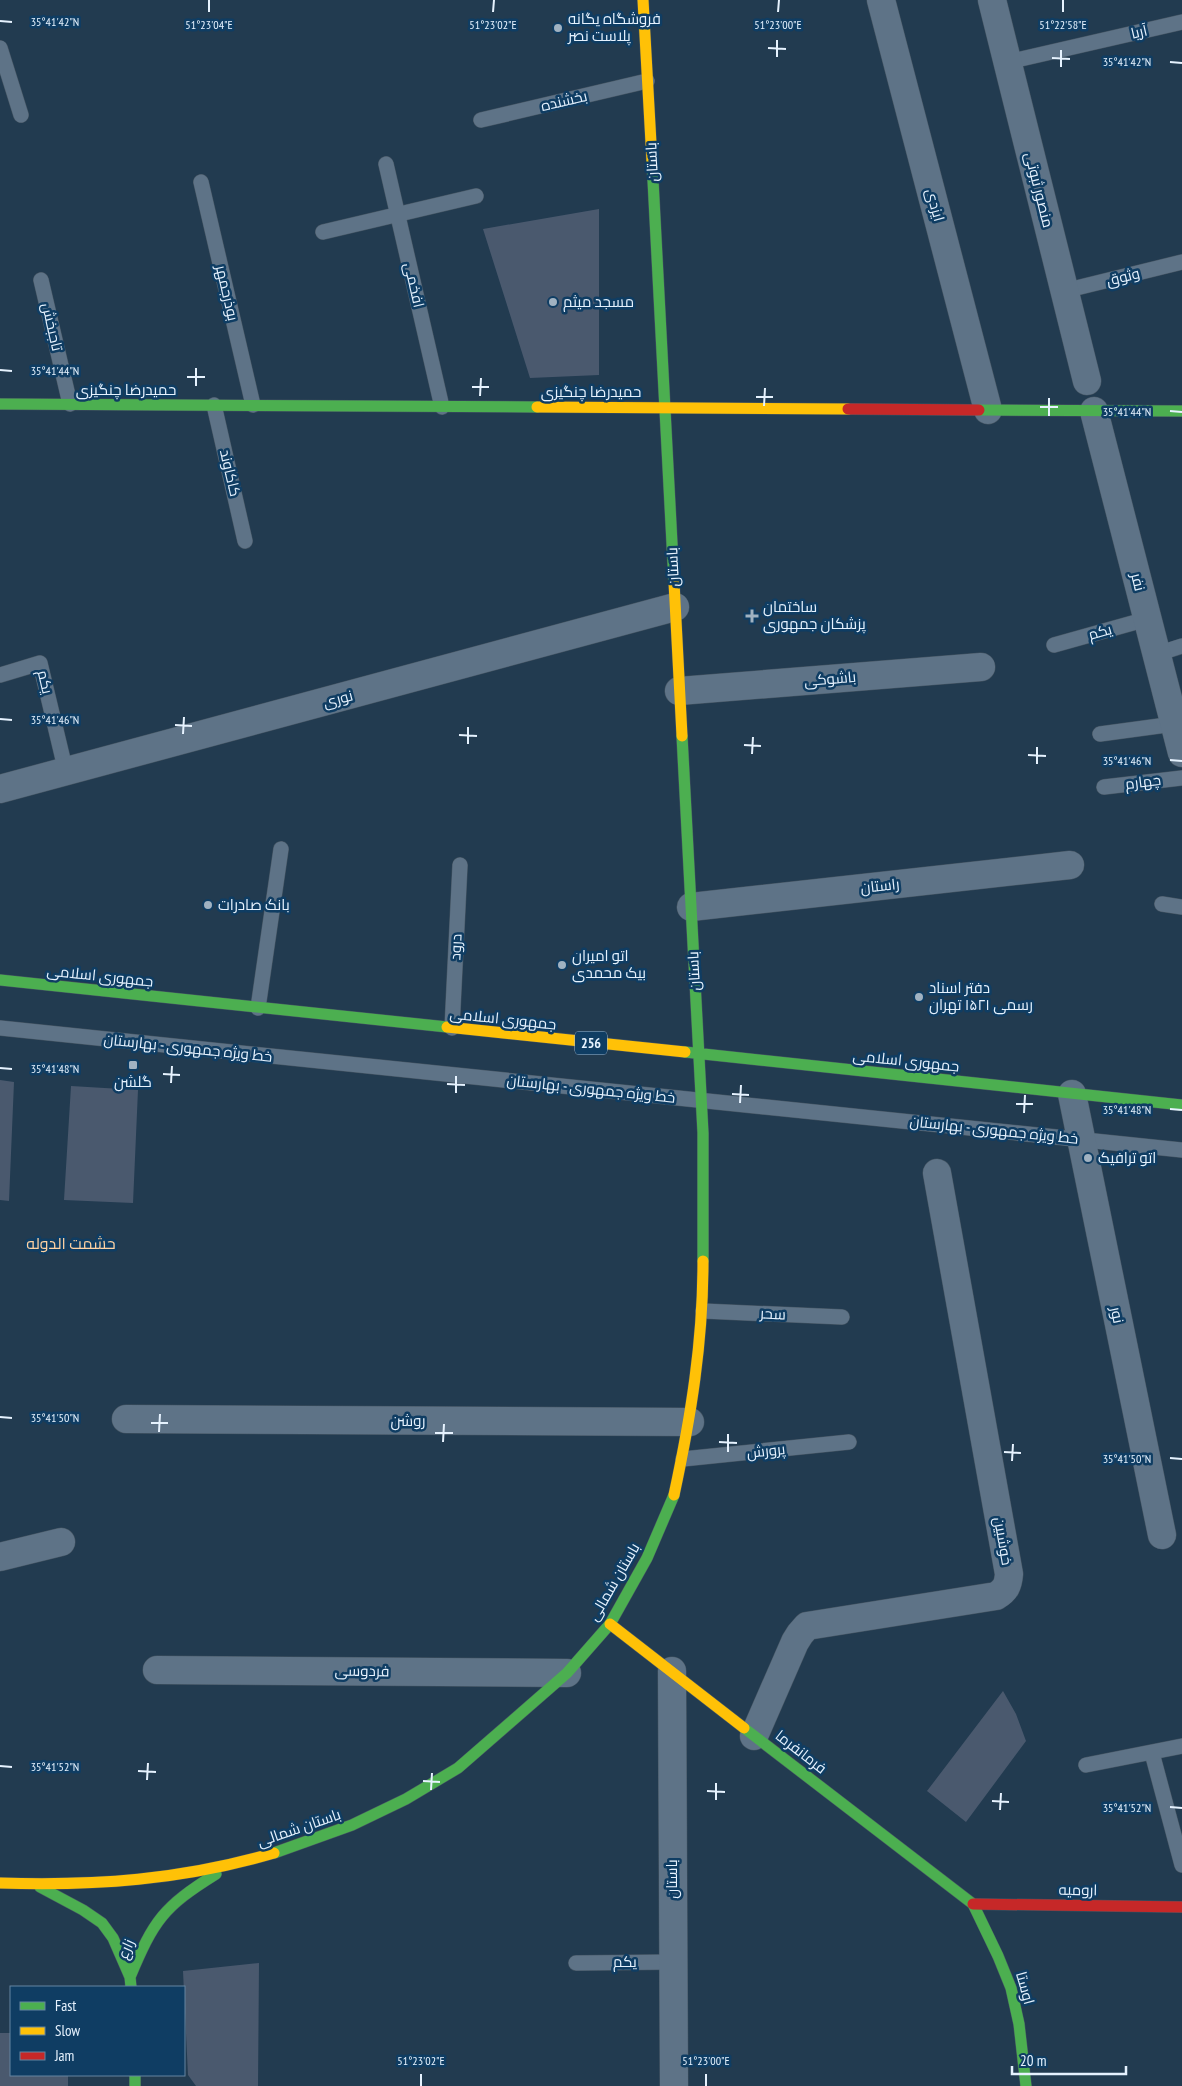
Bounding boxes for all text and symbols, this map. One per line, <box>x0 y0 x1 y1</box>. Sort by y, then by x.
place label: فروشگاه یگانه پلاست نصر <box>567 9 661 46</box>
text: 35°41'42"N <box>31 14 79 29</box>
text: 51°23'04"E <box>185 17 233 32</box>
text: 51°23'02"E <box>469 17 517 32</box>
text: 51°23'00"E <box>754 17 802 32</box>
text: 51°22'58"E <box>1039 17 1087 32</box>
street label: آریا <box>1129 20 1149 43</box>
marker: فروشگاه یگانه پلاست نصر <box>552 22 564 34</box>
text: 35°41'42"N <box>1103 54 1151 69</box>
street label: بخشنده <box>539 86 589 115</box>
street label: باستان <box>641 142 663 182</box>
street label: منصور ثبوتی <box>1020 150 1058 230</box>
street label: ایزدی <box>921 186 949 224</box>
street label: افخمی <box>399 261 429 309</box>
street label: بوذرجمهر <box>211 262 243 323</box>
street label: وثوق <box>1104 263 1142 291</box>
place label: مسجد میثم <box>563 292 634 312</box>
marker: مسجد میثم <box>547 296 559 308</box>
street label: تاجبخش <box>37 301 67 353</box>
text: 35°41'44"N <box>31 363 79 378</box>
street label: حمیدرضا چنگیزی <box>76 380 176 400</box>
street label: حمیدرضا چنگیزی <box>541 382 641 402</box>
text: 35°41'44"N <box>1103 404 1151 419</box>
street label: کاکاوند <box>216 447 245 498</box>
street label: باستان <box>662 547 684 587</box>
street label: نفر <box>1127 570 1150 593</box>
place label: ساختمان پزشکان جمهوری <box>763 597 866 634</box>
marker: ساختمان پزشکان جمهوری <box>745 609 759 623</box>
street label: یکم <box>1086 619 1114 645</box>
street label: باشوکی <box>803 667 857 691</box>
street label: یکم <box>33 668 57 696</box>
street label: نوری <box>321 685 355 713</box>
text: 35°41'46"N <box>31 712 79 727</box>
text: 35°41'46"N <box>1103 753 1151 768</box>
street label: چهارم <box>1124 770 1162 794</box>
street label: راستان <box>859 874 901 898</box>
place label: بانک صادرات <box>218 895 290 914</box>
marker: بانک صادرات <box>202 899 214 911</box>
street label: درود <box>445 933 466 961</box>
place label: اتو امیران بیک محمدی <box>572 946 646 983</box>
street label: باستان <box>683 951 705 991</box>
marker: اتو امیران بیک محمدی <box>556 959 568 971</box>
street label: جمهوری اسلامی <box>46 960 154 992</box>
place label: دفتر اسناد رسمی ۱۵۲۱ تهران <box>929 978 1033 1015</box>
marker: دفتر اسناد رسمی ۱۵۲۱ تهران <box>913 991 925 1003</box>
street label: جمهوری اسلامی <box>449 1003 557 1035</box>
street label: خط ویژه جمهوری - بهارستان <box>103 1029 273 1067</box>
road number: 256 <box>575 1032 607 1054</box>
street label: جمهوری اسلامی <box>852 1045 960 1077</box>
marker: گلشن <box>127 1059 139 1071</box>
text: 35°41'48"N <box>31 1061 79 1076</box>
street label: خط ویژه جمهوری - بهارستان <box>506 1070 676 1108</box>
place label: گلشن <box>114 1072 152 1092</box>
text: 35°41'48"N <box>1103 1102 1151 1117</box>
street label: خط ویژه جمهوری - بهارستان <box>909 1111 1079 1149</box>
place label: اتو ترافیک <box>1098 1148 1156 1167</box>
marker: اتو ترافیک <box>1082 1152 1094 1164</box>
district label: حشمت الدوله <box>26 1233 116 1253</box>
street label: سحر <box>759 1303 786 1324</box>
street label: نور <box>1106 1304 1129 1325</box>
text: 35°41'50"N <box>31 1410 79 1425</box>
street label: روشن <box>391 1411 425 1431</box>
street label: پرورش <box>746 1439 786 1463</box>
text: 35°41'50"N <box>1103 1451 1151 1466</box>
street label: خوشبین <box>989 1515 1017 1567</box>
street label: باستان شمالی <box>584 1539 644 1625</box>
street label: فردوسی <box>334 1661 390 1681</box>
street label: فرمانفرما <box>772 1726 831 1778</box>
text: 35°41'52"N <box>31 1759 79 1774</box>
text: 35°41'52"N <box>1103 1800 1151 1815</box>
street label: باستان شمالی <box>255 1804 343 1852</box>
street label: باستان <box>662 1859 682 1899</box>
street label: ارومیه <box>1058 1880 1098 1899</box>
street label: زارع <box>113 1936 140 1963</box>
street label: یکم <box>613 1952 637 1972</box>
street label: اوستا <box>1012 1969 1039 2006</box>
legend <box>10 1986 185 2076</box>
text: Fast <box>55 1996 76 2015</box>
text: Slow <box>55 2021 80 2040</box>
scale bar <box>1012 2044 1126 2076</box>
text: Jam <box>54 2046 74 2065</box>
text: 20 m <box>1020 2051 1046 2070</box>
text: 51°23'02"E <box>397 2053 445 2068</box>
text: 51°23'00"E <box>682 2053 730 2068</box>

